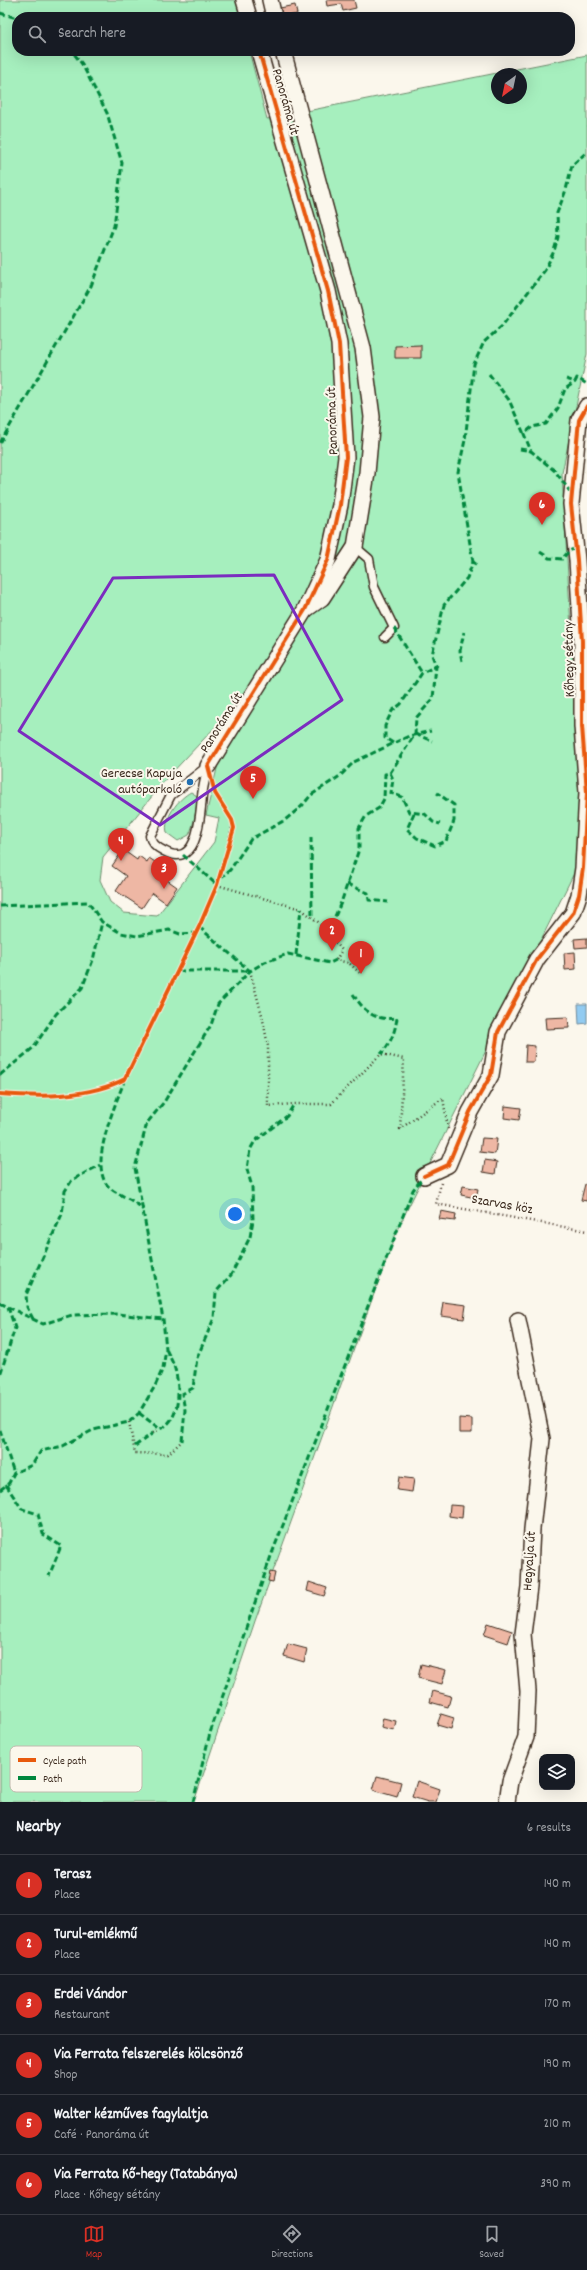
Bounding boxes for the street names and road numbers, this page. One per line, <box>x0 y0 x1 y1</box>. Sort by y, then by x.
street label: Panoráma út <box>266 66 304 138</box>
street label: Panoráma út <box>322 386 344 456</box>
street label: Kőhegy sétány <box>559 620 581 697</box>
street label: Panoráma út <box>195 689 249 757</box>
street label: Szarvas köz <box>470 1190 535 1220</box>
street label: Hegyalja út <box>518 1531 542 1591</box>

